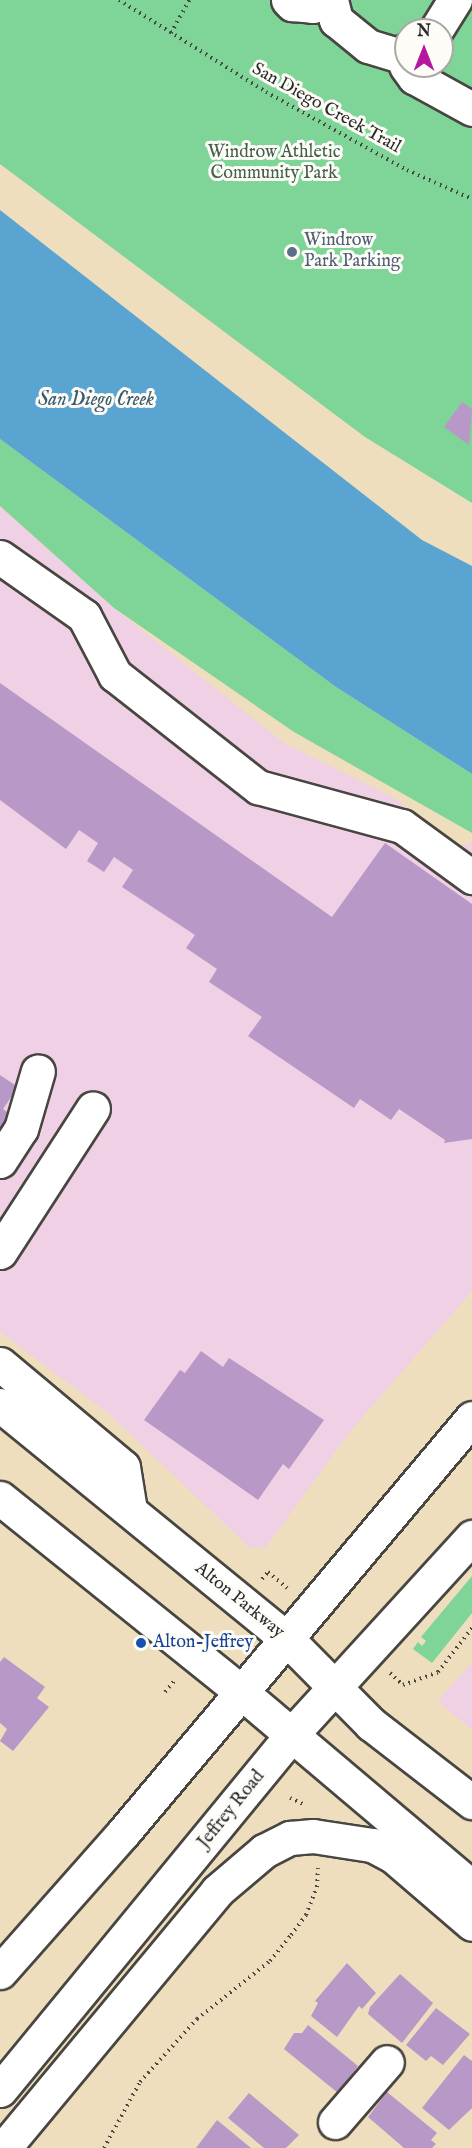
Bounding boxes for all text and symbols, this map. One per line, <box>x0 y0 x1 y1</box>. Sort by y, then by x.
north arrow <box>394 18 454 78</box>
text: N <box>417 22 431 42</box>
street label: San Diego Creek Trail <box>248 59 404 159</box>
park label: Windrow Athletic Community Park <box>208 143 340 186</box>
place label: Windrow Park Parking <box>304 231 401 274</box>
marker: Windrow Park Parking <box>285 245 299 259</box>
water label: San Diego Creek <box>38 387 154 411</box>
street label: Alton Parkway <box>190 1558 288 1644</box>
place label: Alton-Jeffrey <box>153 1632 253 1654</box>
marker: Alton-Jeffrey <box>134 1636 148 1650</box>
street label: Jeffrey Road <box>194 1767 270 1853</box>

